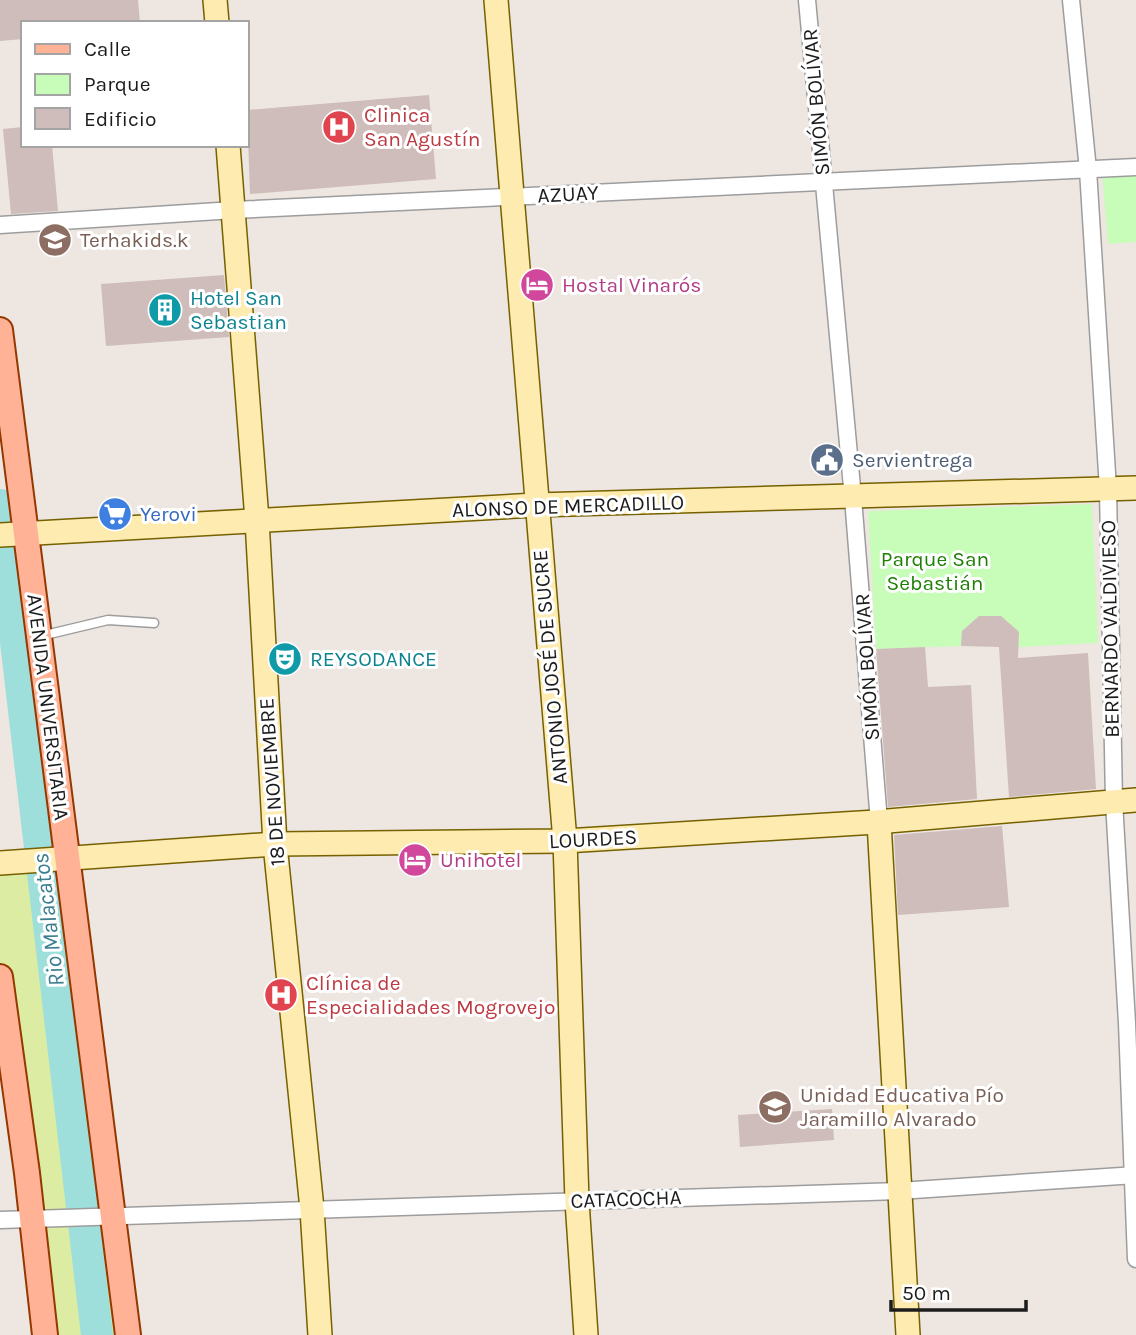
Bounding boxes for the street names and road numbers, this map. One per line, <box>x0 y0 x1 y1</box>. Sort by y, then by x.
street label: SIMÓN BOLÍVAR <box>798 27 834 177</box>
street label: AZUAY <box>537 180 600 208</box>
street label: ALONSO DE MERCADILLO <box>452 490 684 522</box>
street label: BERNARDO VALDIVIESO <box>1096 520 1124 738</box>
street label: ANTONIO JOSÉ DE SUCRE <box>528 549 572 785</box>
street label: AVENIDA UNIVERSITARIA <box>22 592 74 822</box>
street label: SIMÓN BOLÍVAR <box>850 593 884 741</box>
street label: 18 DE NOVIEMBRE <box>254 697 290 867</box>
street label: LOURDES <box>548 825 638 853</box>
street label: CATACOCHA <box>570 1185 682 1213</box>

